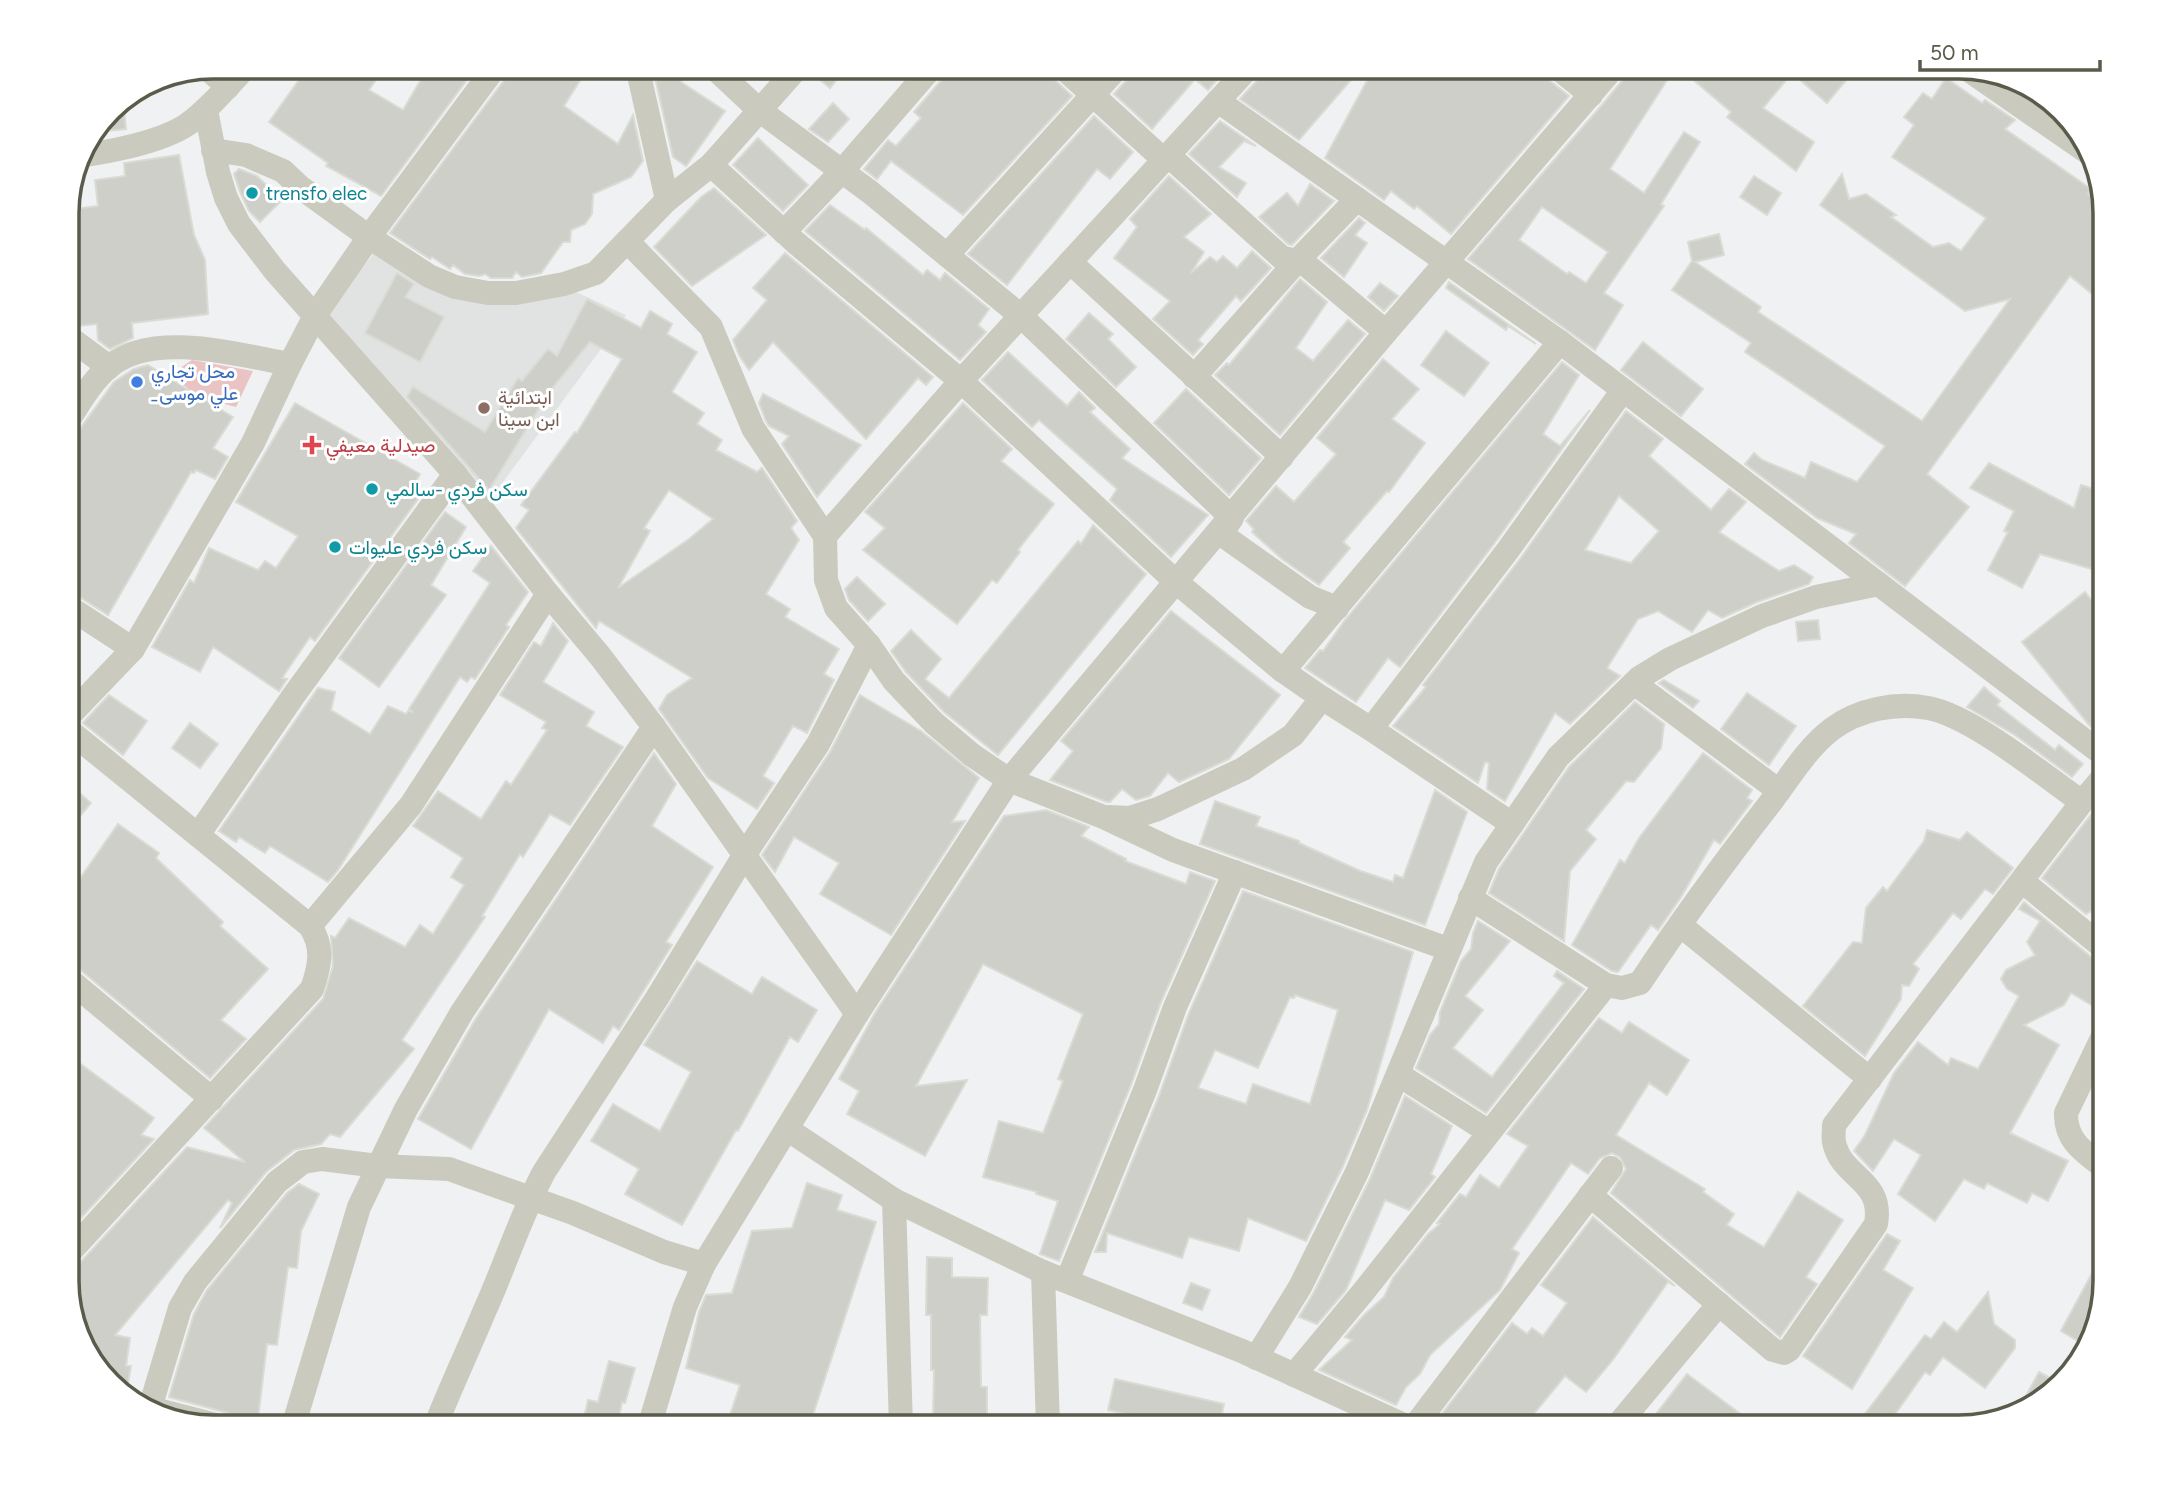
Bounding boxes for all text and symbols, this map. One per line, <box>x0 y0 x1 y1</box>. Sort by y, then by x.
scale bar <box>1920 28 2100 72</box>
text: 50 m <box>1930 40 1979 65</box>
place label: trensfo elec <box>266 182 367 205</box>
marker: trensfo elec <box>244 185 260 201</box>
place label: محل تجاري _علي موسى <box>151 360 238 409</box>
marker: محل تجاري _علي موسى <box>129 374 145 390</box>
place label: ابتدائية ابن سينا <box>498 386 560 431</box>
marker: ابتدائية ابن سينا <box>476 400 492 416</box>
place label: صيدلية معيفي <box>326 434 435 461</box>
marker: صيدلية معيفي <box>304 437 320 453</box>
place label: سكن فردي -سالمي <box>386 478 528 505</box>
marker: سكن فردي -سالمي <box>364 481 380 497</box>
place label: سكن فردي عليوات <box>349 536 487 563</box>
marker: سكن فردي عليوات <box>327 539 343 555</box>

